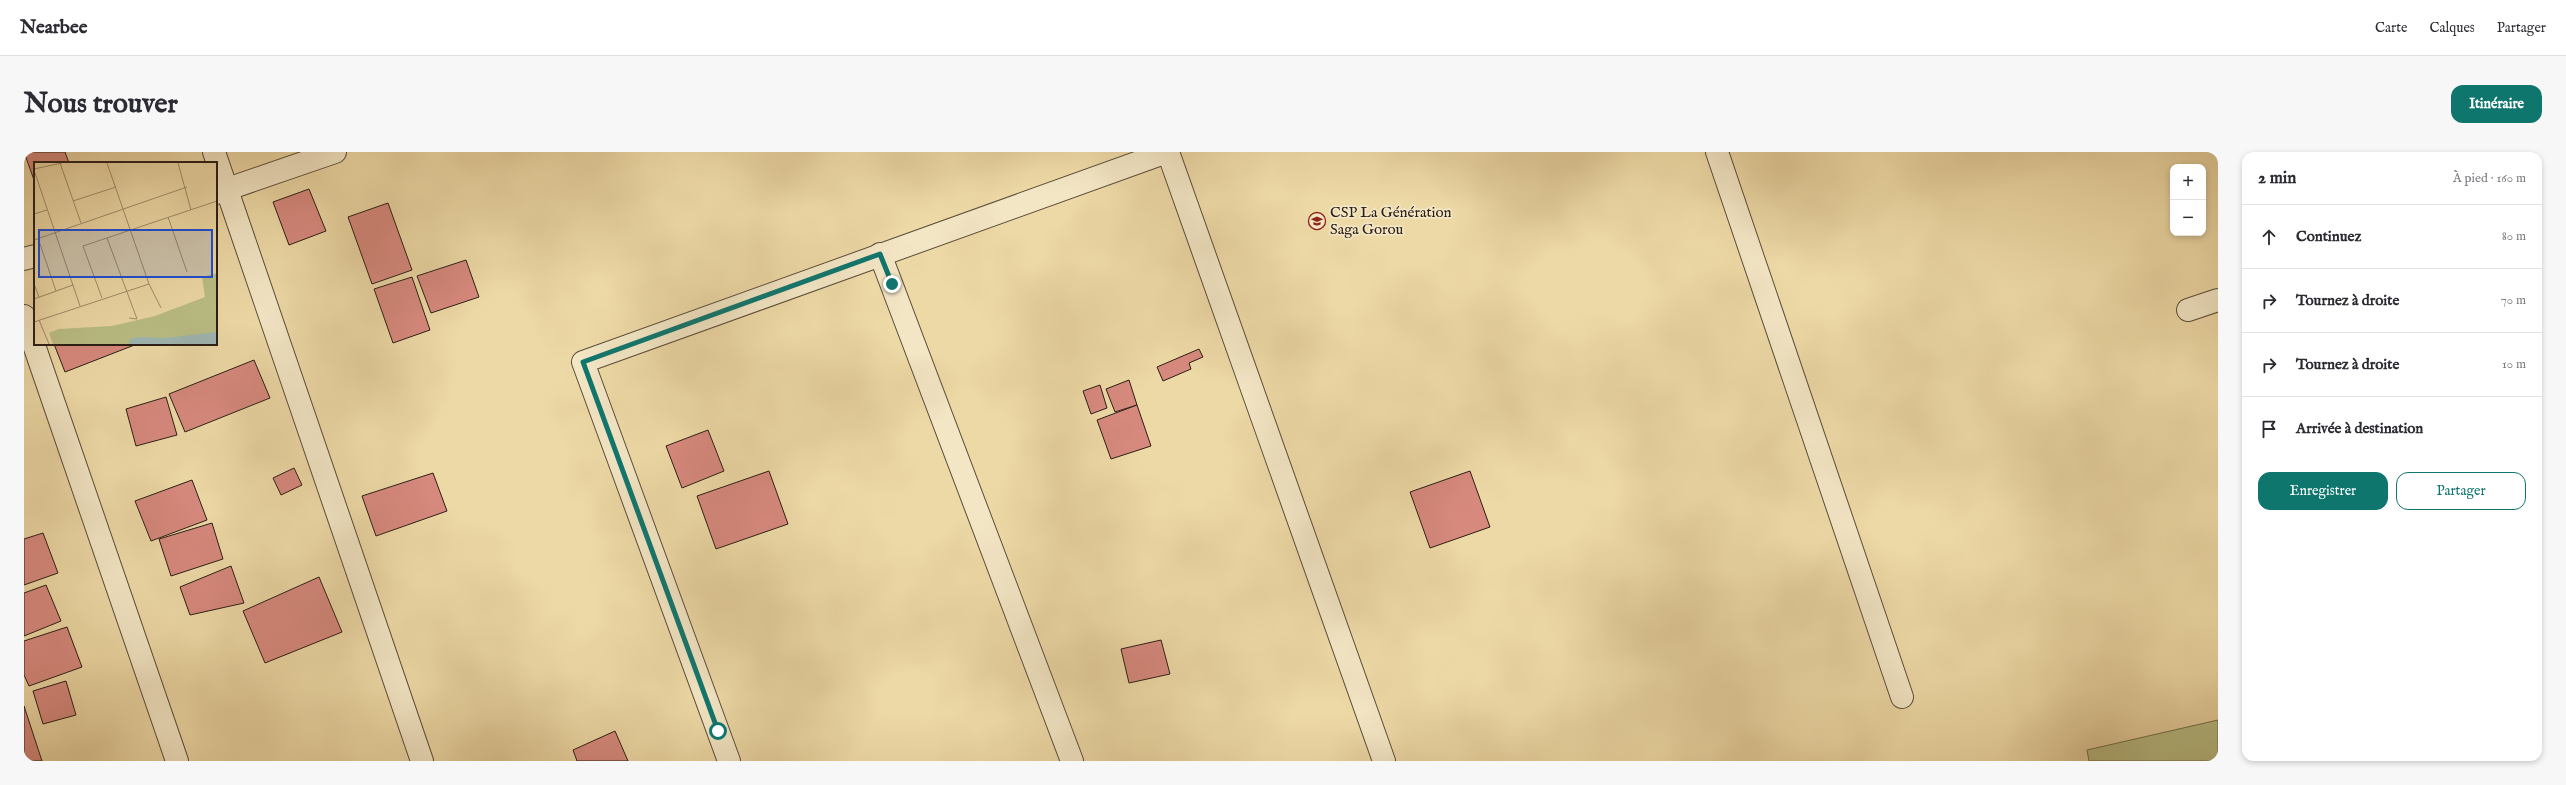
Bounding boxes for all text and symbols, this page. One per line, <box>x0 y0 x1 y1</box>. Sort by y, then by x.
text: Nearbee <box>20 16 87 40</box>
text: Carte <box>2375 19 2407 37</box>
text: Calques <box>2429 19 2475 37</box>
text: Partager <box>2497 19 2546 37</box>
button: Itinéraire <box>2451 85 2542 123</box>
text: Nous trouver <box>24 87 178 122</box>
inset map <box>34 162 217 345</box>
map controls <box>2170 164 2206 236</box>
button: + <box>2170 164 2206 200</box>
text: 2 min <box>2258 168 2296 189</box>
text: À pied · 160 m <box>2453 170 2526 187</box>
button: − <box>2170 200 2206 236</box>
place label: CSP La Génération Saga Gorou <box>1330 203 1452 239</box>
school or university icon: CSP La Génération Saga Gorou <box>1307 211 1327 231</box>
icon: ahead <box>2258 226 2280 248</box>
text: Continuez <box>2296 227 2361 246</box>
text: 80 m <box>2502 228 2526 245</box>
route end <box>883 275 901 293</box>
icon: right <box>2258 290 2280 312</box>
text: Tournez à droite <box>2296 291 2399 310</box>
text: 70 m <box>2501 292 2526 309</box>
icon: right <box>2258 354 2280 376</box>
text: Tournez à droite <box>2296 355 2399 374</box>
text: 10 m <box>2502 356 2526 373</box>
icon: arrive <box>2258 418 2280 440</box>
text: Arrivée à destination <box>2296 419 2423 438</box>
button: Enregistrer <box>2258 472 2388 510</box>
button: Partager <box>2396 472 2526 510</box>
route start <box>709 722 727 740</box>

